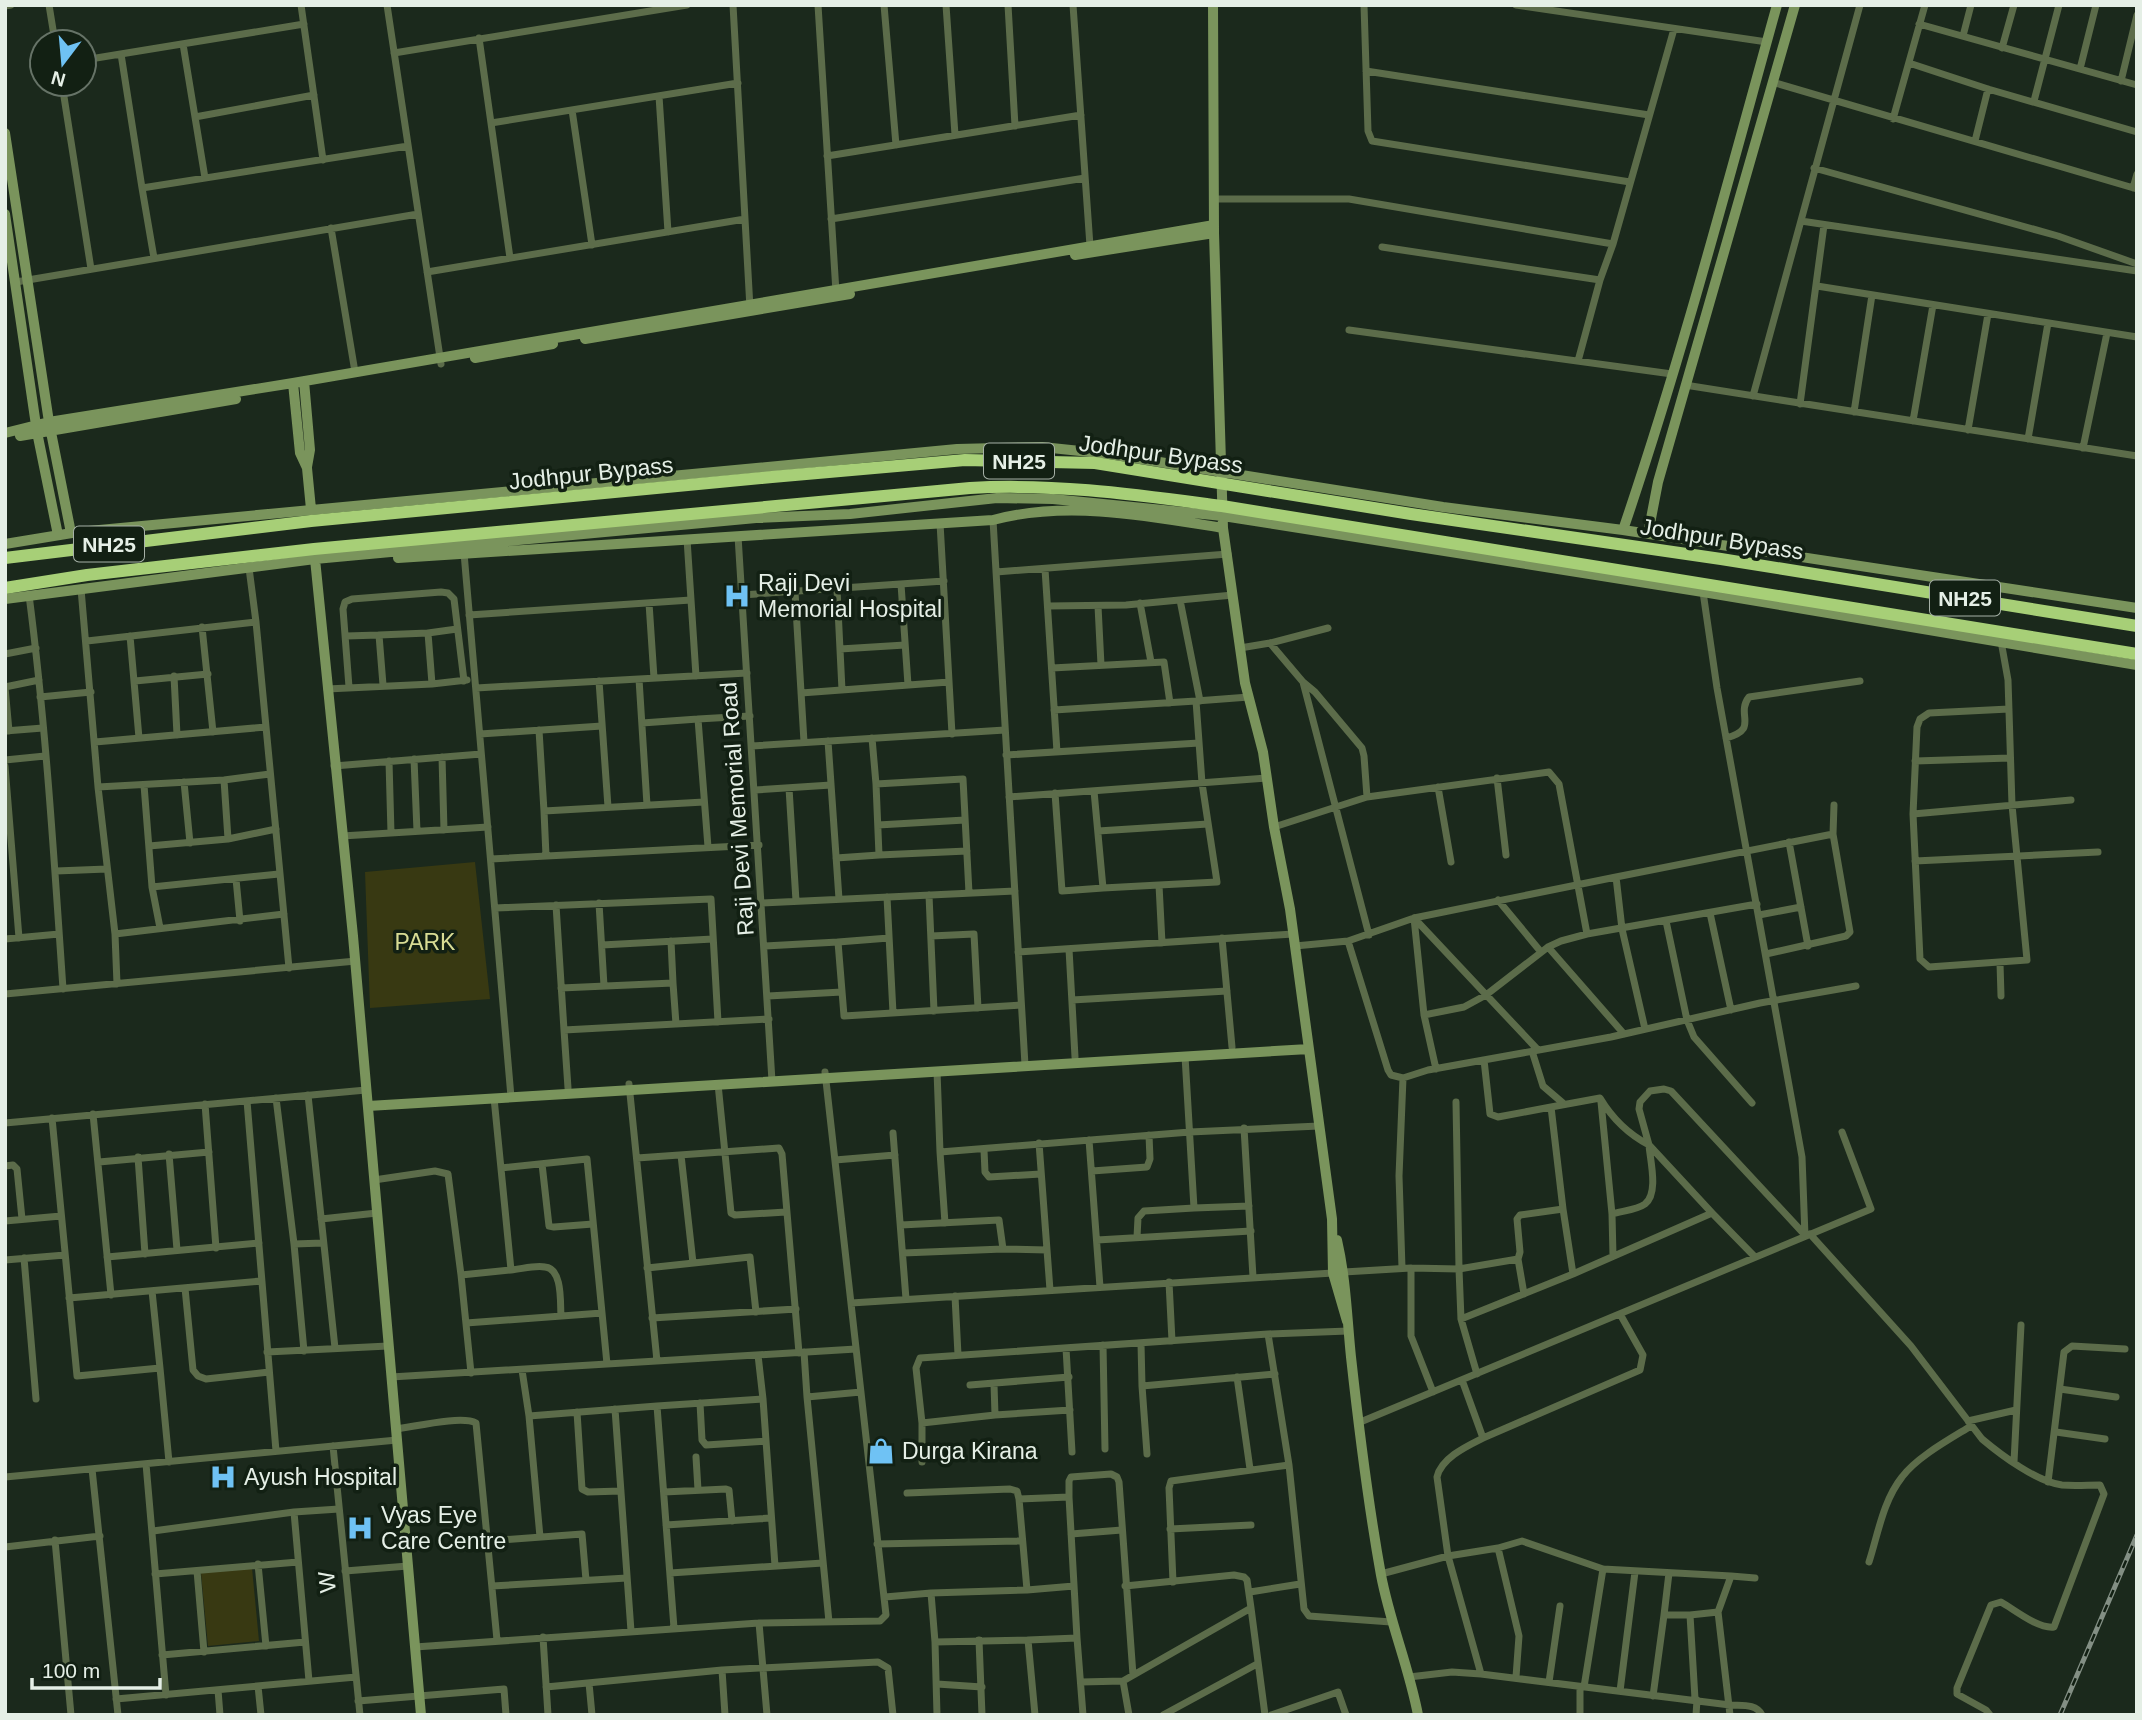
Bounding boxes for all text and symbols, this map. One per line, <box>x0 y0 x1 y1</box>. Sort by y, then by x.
north arrow <box>28 28 98 98</box>
text: N <box>49 67 68 91</box>
street label: Jodhpur Bypass <box>1078 430 1244 478</box>
road number: NH25 <box>984 444 1054 478</box>
street label: Jodhpur Bypass <box>508 451 674 495</box>
street label: Jodhpur Bypass <box>1639 513 1805 565</box>
road number: NH25 <box>74 526 144 562</box>
place label: Raji Devi Memorial Hospital <box>758 570 942 622</box>
road number: NH25 <box>1930 580 2000 616</box>
hospital icon: Raji Devi Memorial Hospital <box>722 581 752 611</box>
street label: Raji Devi Memorial Road <box>715 681 759 937</box>
park label: PARK <box>395 929 456 955</box>
shop icon: Durga Kirana <box>866 1436 896 1466</box>
place label: Durga Kirana <box>902 1438 1038 1464</box>
hospital icon: Ayush Hospital <box>208 1462 238 1492</box>
place label: Ayush Hospital <box>244 1464 397 1490</box>
place label: Vyas Eye Care Centre <box>381 1502 506 1554</box>
hospital icon: Vyas Eye Care Centre <box>345 1513 375 1543</box>
street label: W <box>313 1570 341 1594</box>
scale bar <box>32 1646 159 1690</box>
text: 100 m <box>42 1659 100 1682</box>

